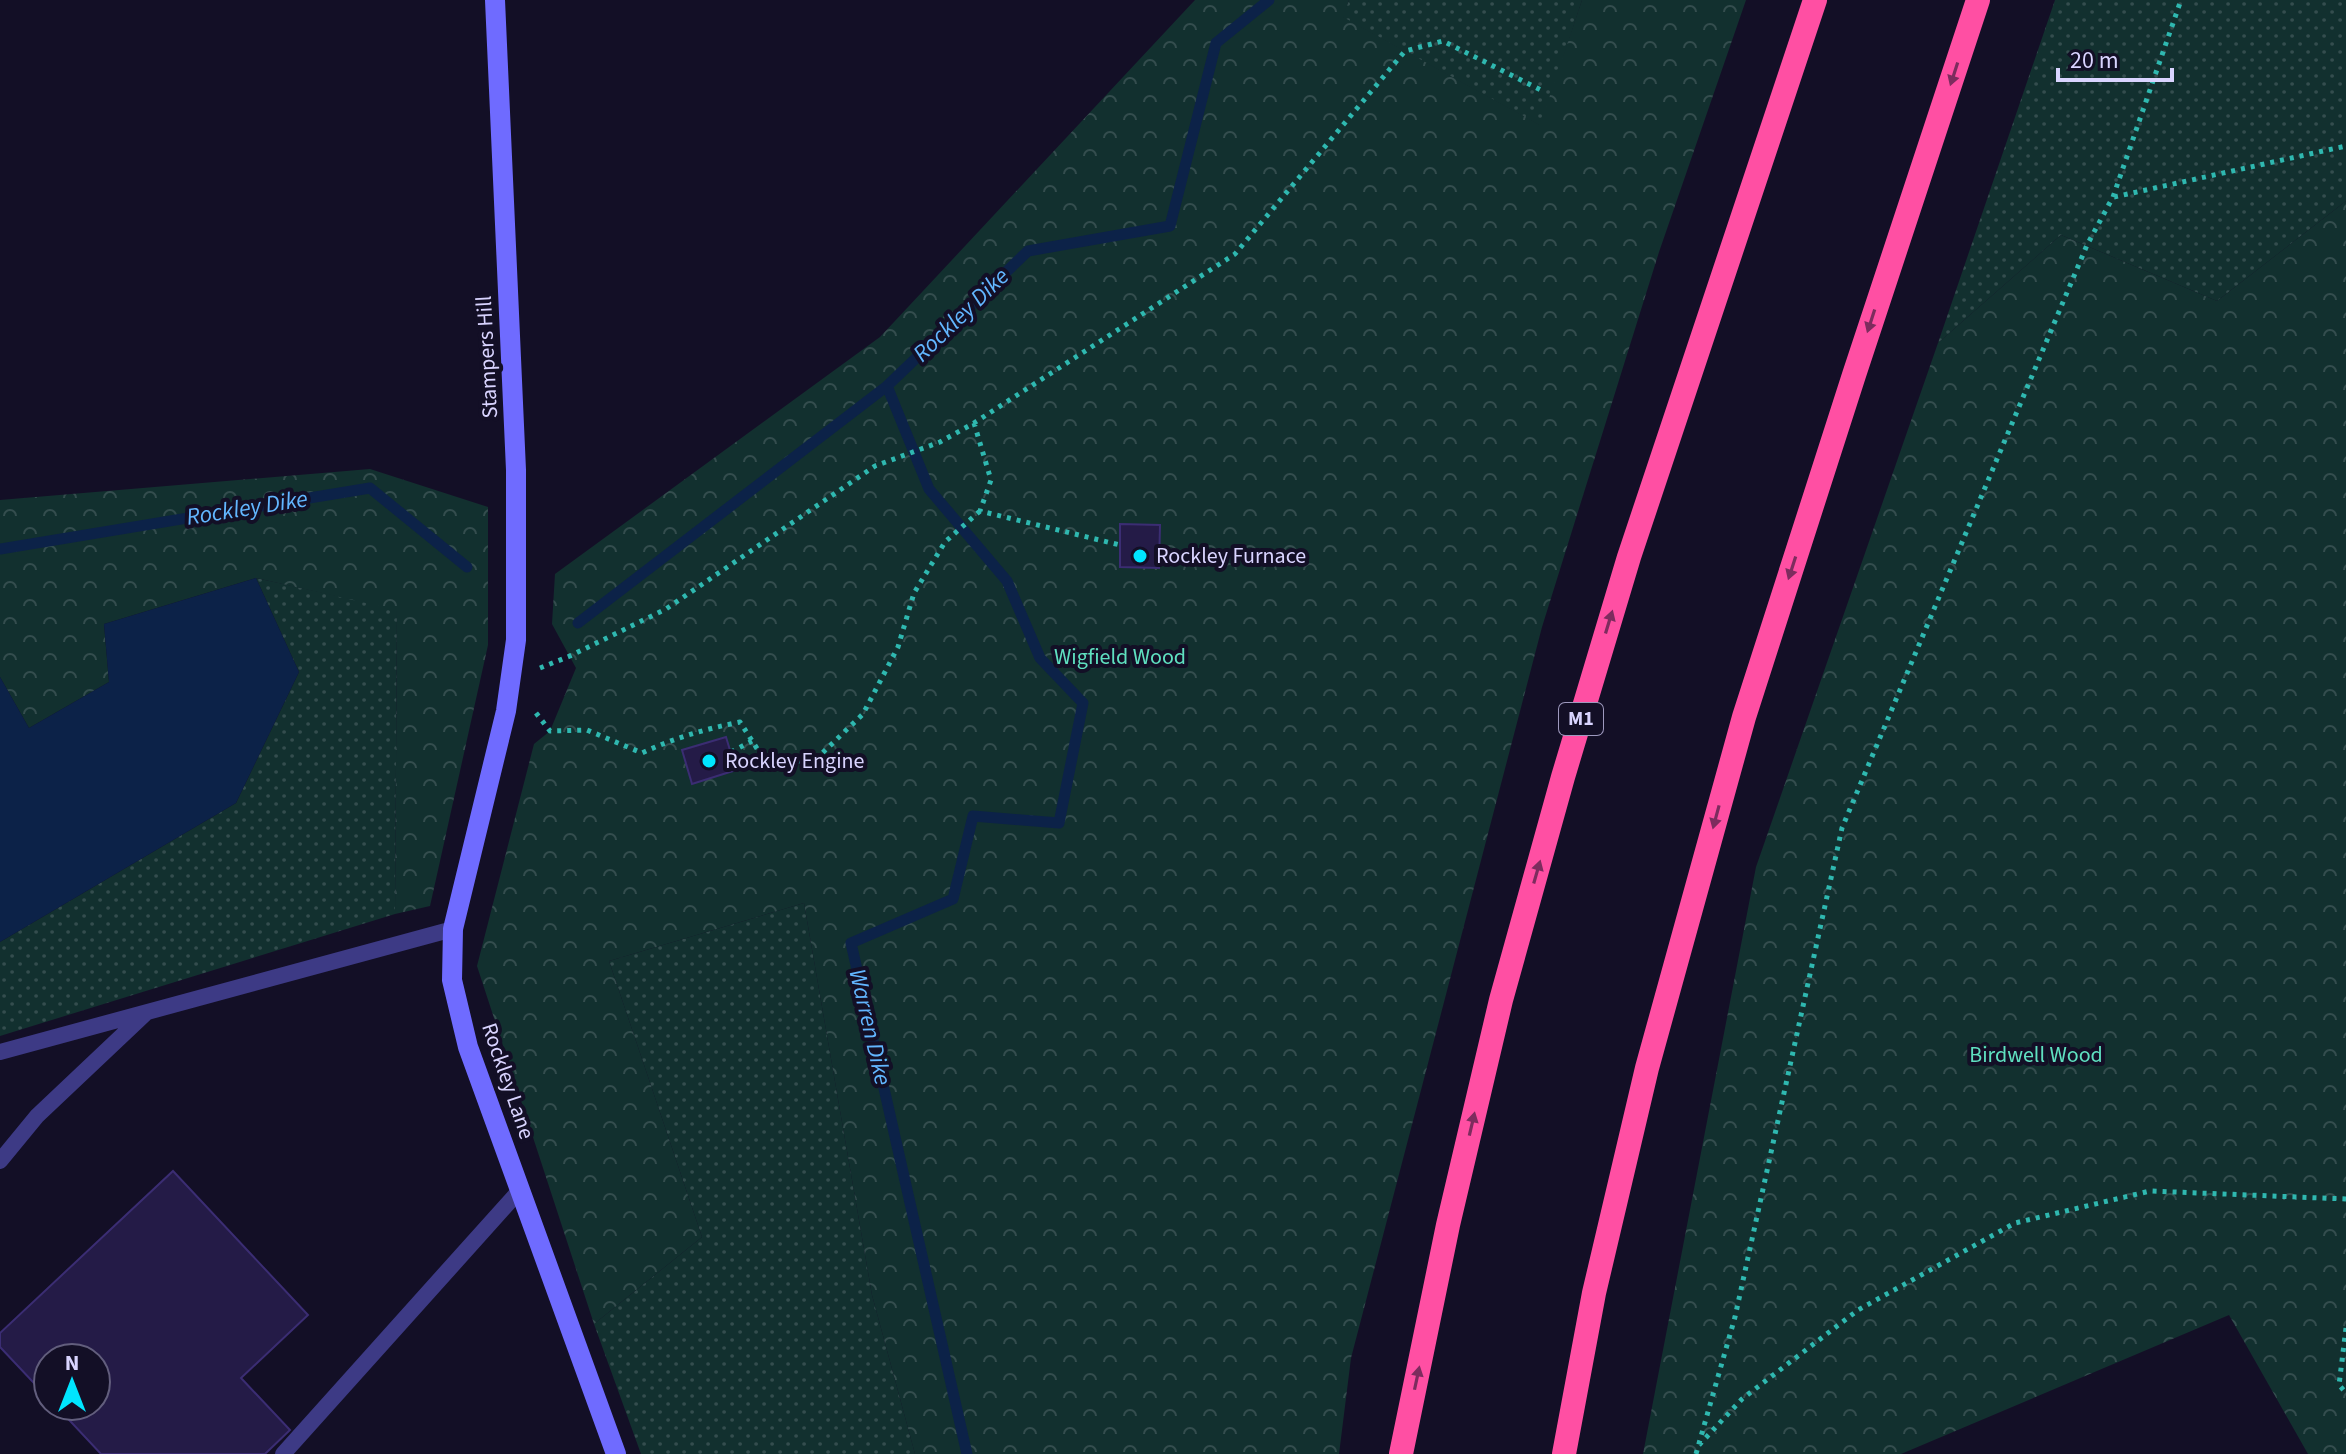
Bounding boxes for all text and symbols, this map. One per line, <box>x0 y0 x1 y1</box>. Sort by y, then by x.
scale bar <box>2058 32 2172 82</box>
text: 20 m <box>2070 43 2119 78</box>
one-way arrow <box>1947 62 1959 86</box>
water label: Rockley Dike <box>905 260 1017 370</box>
street label: Stampers Hill <box>468 295 506 419</box>
one-way arrow <box>1865 309 1877 333</box>
water label: Rockley Dike <box>184 481 310 535</box>
place label: Rockley Furnace <box>1156 540 1306 572</box>
marker: Rockley Furnace <box>1131 547 1149 565</box>
one-way arrow <box>1785 557 1797 581</box>
one-way arrow <box>1603 610 1616 634</box>
park label: Wigfield Wood <box>1054 641 1186 673</box>
road number: M1 <box>1559 703 1603 735</box>
place label: Rockley Engine <box>725 745 865 777</box>
marker: Rockley Engine <box>700 752 718 770</box>
one-way arrow <box>1710 805 1722 830</box>
one-way arrow <box>1531 859 1544 883</box>
water label: Warren Dike <box>840 965 900 1089</box>
street label: Rockley Lane <box>473 1018 543 1144</box>
park label: Birdwell Wood <box>1969 1039 2103 1071</box>
one-way arrow <box>1466 1111 1479 1136</box>
north arrow <box>32 1342 112 1422</box>
text: N <box>65 1347 79 1379</box>
one-way arrow <box>1411 1365 1423 1390</box>

